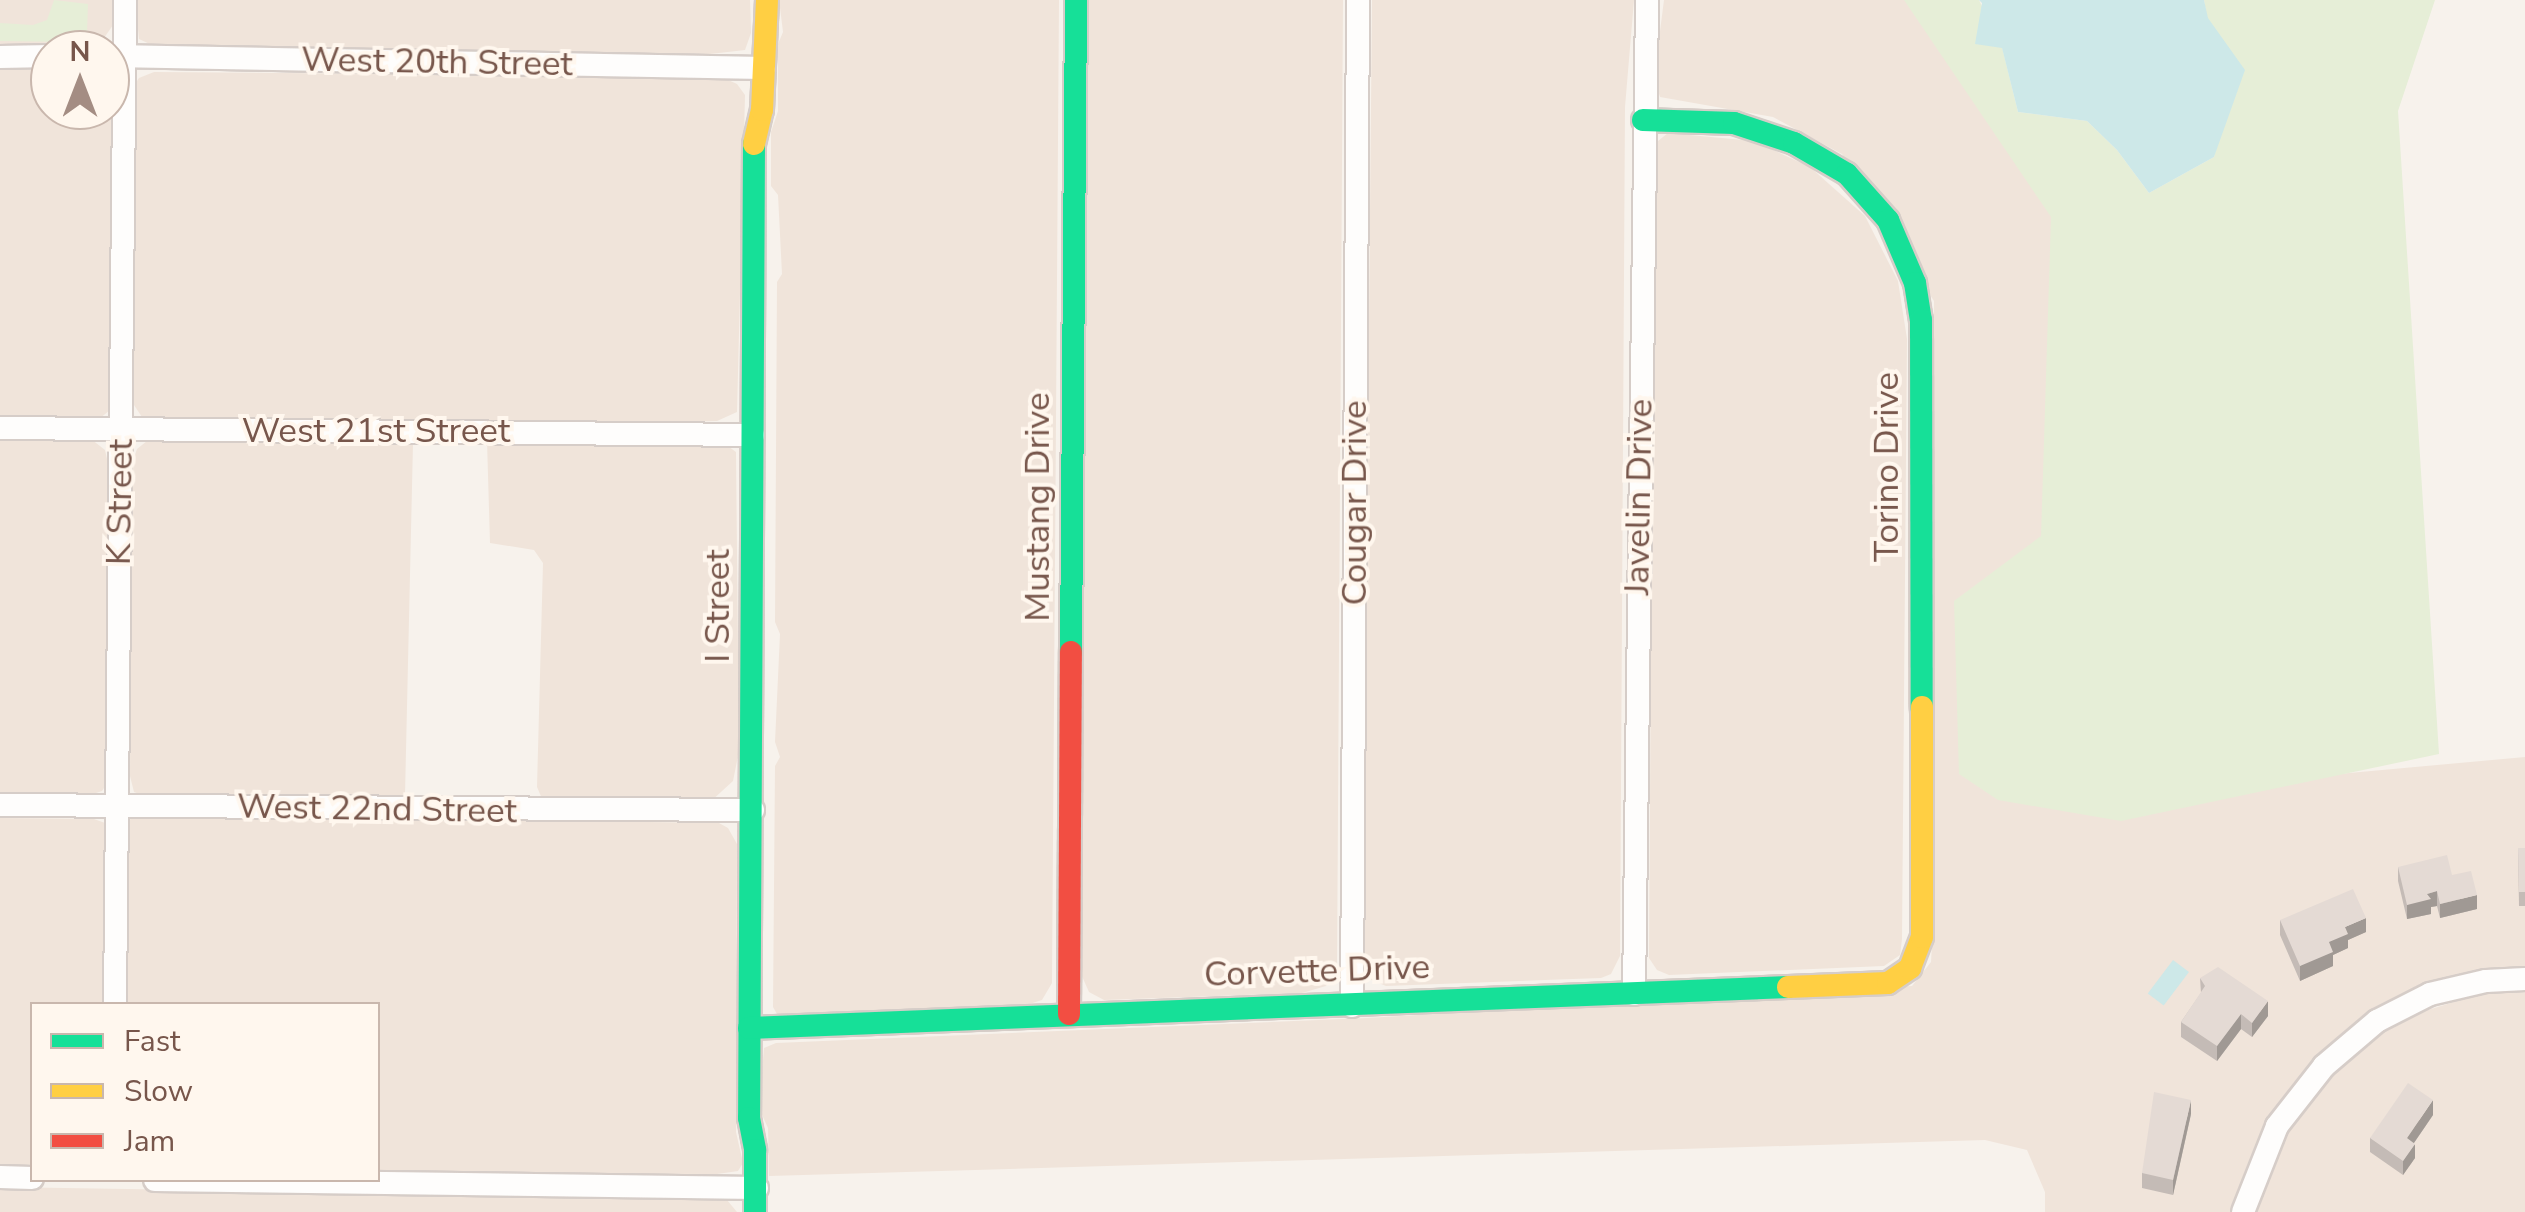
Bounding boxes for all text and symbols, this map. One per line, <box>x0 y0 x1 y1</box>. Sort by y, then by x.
north arrow <box>30 30 130 130</box>
text: N <box>70 33 90 71</box>
street label: West 20th Street <box>301 39 573 85</box>
street label: Torino Drive <box>1866 372 1908 562</box>
street label: Mustang Drive <box>1017 392 1059 622</box>
street label: Javelin Drive <box>1616 398 1662 596</box>
street label: Cougar Drive <box>1334 400 1376 606</box>
street label: West 21st Street <box>242 410 510 452</box>
street label: K Street <box>98 438 142 566</box>
street label: I Street <box>697 549 739 663</box>
street label: West 22nd Street <box>237 786 517 832</box>
street label: Corvette Drive <box>1203 946 1431 996</box>
legend <box>30 1002 380 1182</box>
text: Fast <box>124 1021 181 1062</box>
text: Slow <box>124 1071 193 1112</box>
text: Jam <box>124 1121 175 1162</box>

